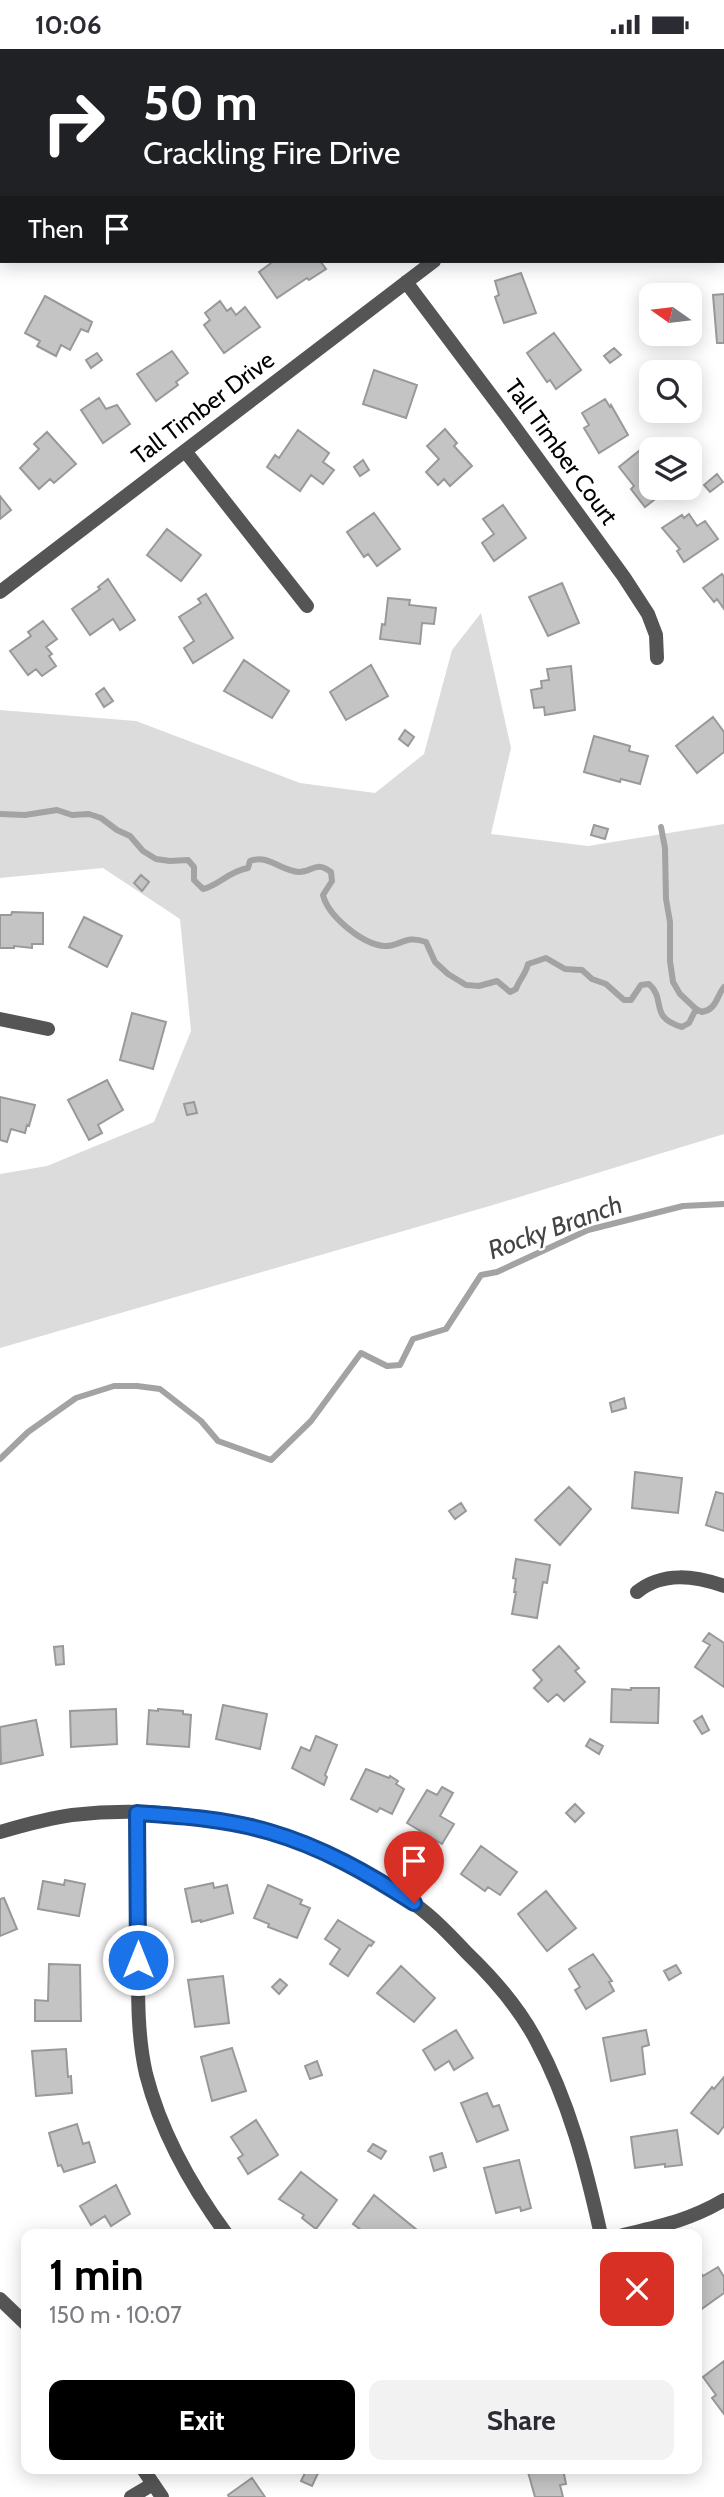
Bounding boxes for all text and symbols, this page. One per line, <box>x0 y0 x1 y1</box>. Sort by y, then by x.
text: 10:06 <box>35 9 102 41</box>
text: 50 m <box>143 73 258 132</box>
icon: right <box>28 77 119 168</box>
text: Crackling Fire Drive <box>143 133 400 172</box>
icon: arrive <box>98 210 136 248</box>
text: Then <box>28 213 84 245</box>
north arrow <box>639 283 702 347</box>
map controls <box>639 283 702 500</box>
street label: Tall Timber Drive <box>126 345 280 471</box>
button: search <box>639 360 702 423</box>
street label: Tall Timber Court <box>499 373 624 530</box>
button: layers <box>639 437 702 500</box>
water label: Rocky Branch <box>483 1188 627 1266</box>
pin <box>384 1831 444 1903</box>
icon: arrive <box>395 1842 433 1880</box>
position arrow <box>101 1923 175 1997</box>
text: 1 min <box>49 2249 144 2301</box>
button: close <box>600 2252 674 2326</box>
text: 150 m · 10:07 <box>49 2301 182 2329</box>
button: Exit <box>49 2380 355 2460</box>
button: Share <box>369 2380 674 2460</box>

